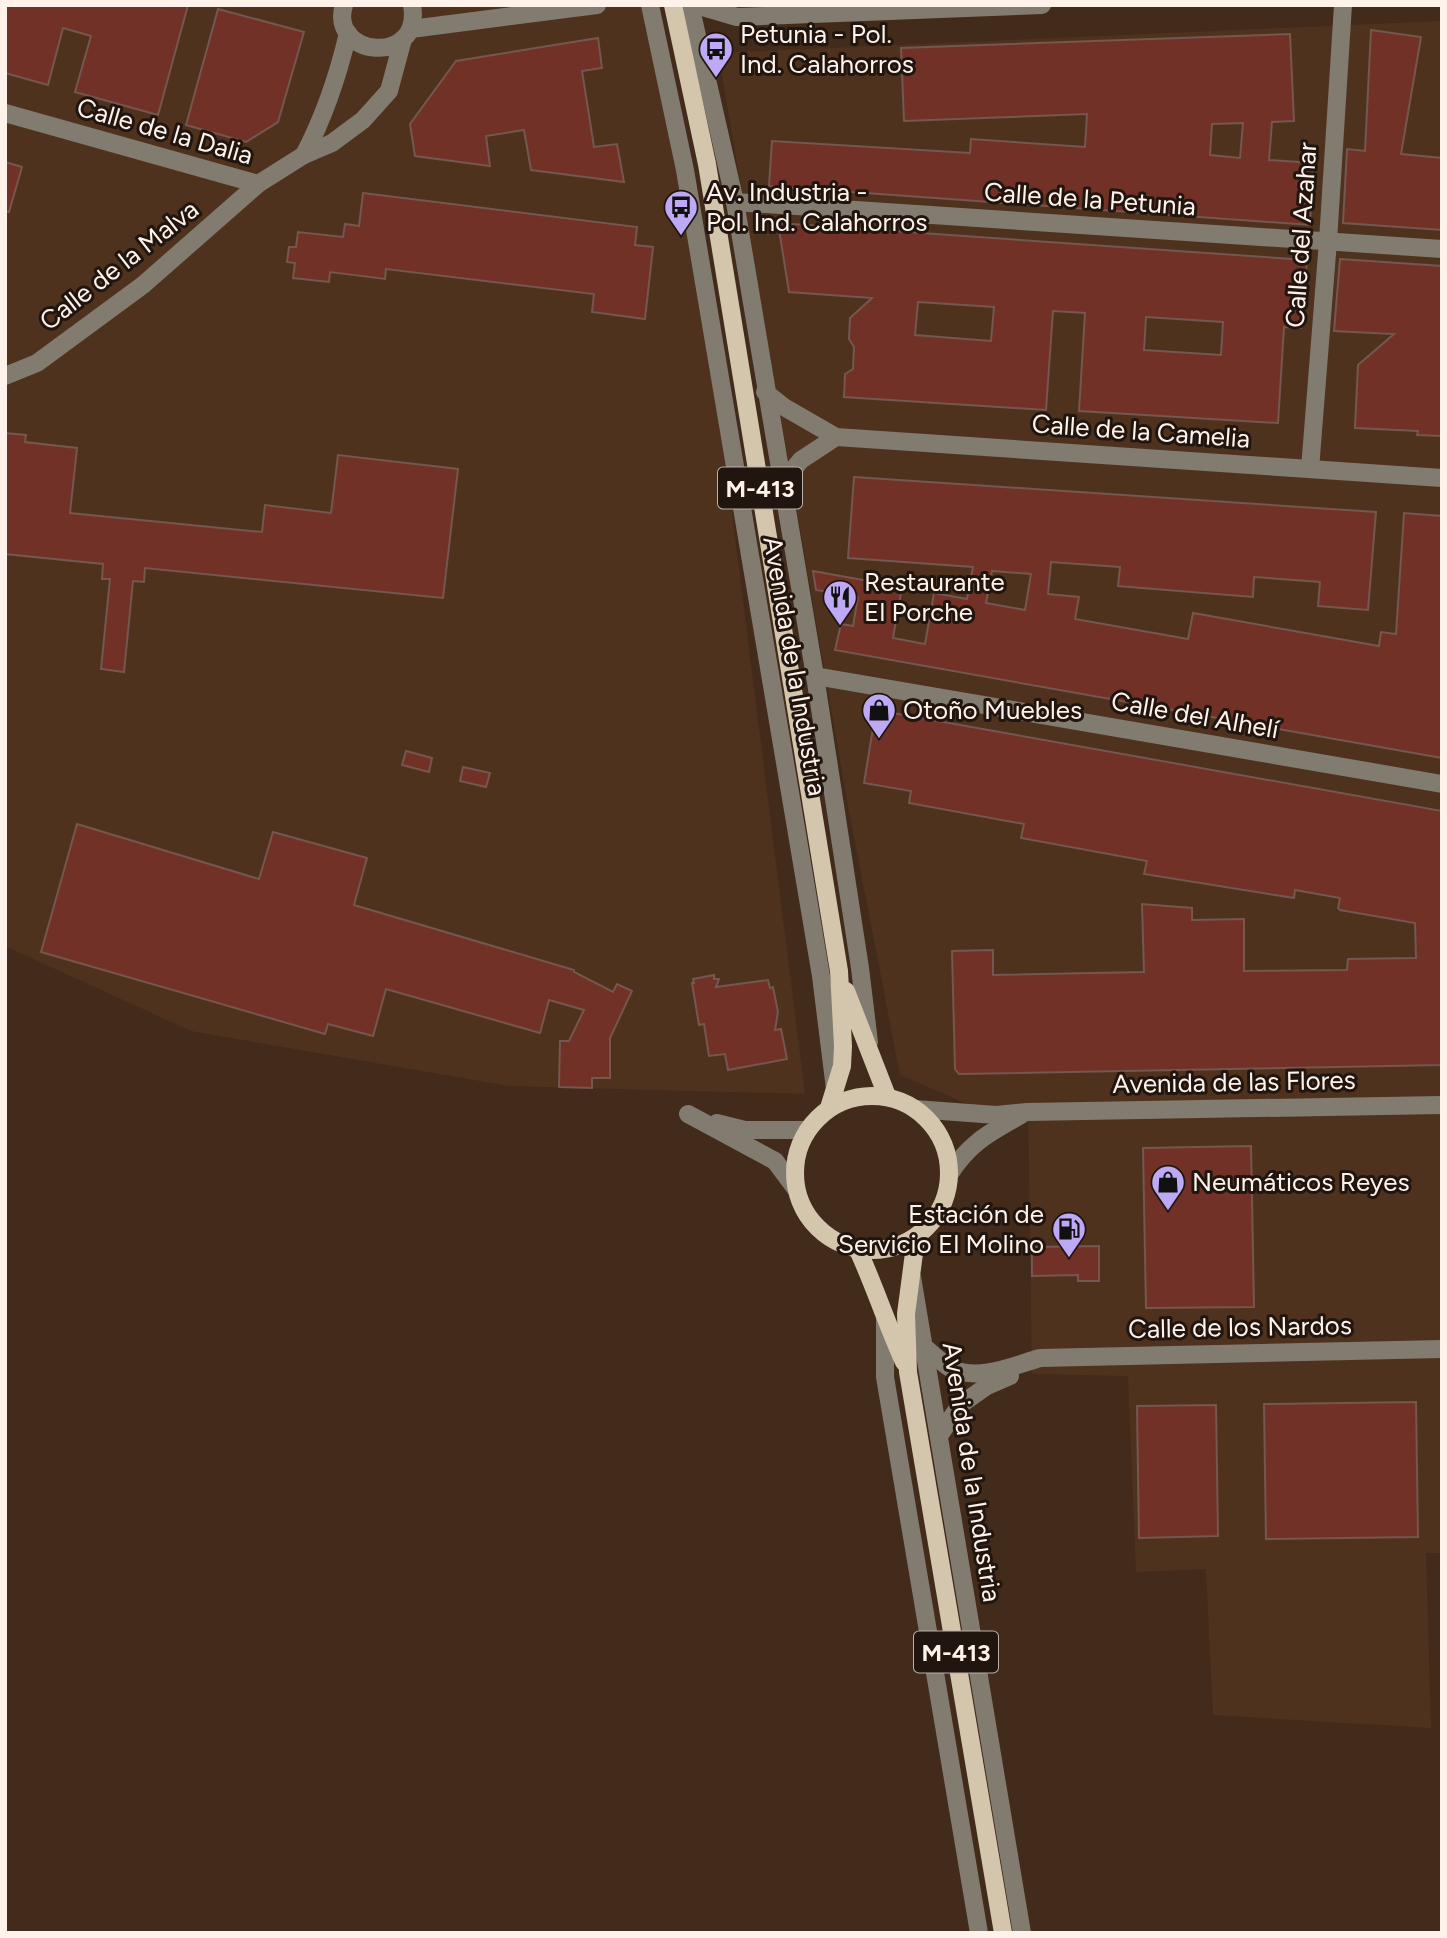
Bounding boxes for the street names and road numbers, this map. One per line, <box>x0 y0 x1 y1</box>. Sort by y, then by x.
street label: Calle de la Dalia <box>73 91 257 171</box>
street label: Calle del Azahar <box>1279 141 1323 329</box>
street label: Calle de la Petunia <box>983 176 1197 222</box>
street label: Calle de la Malva <box>33 193 205 337</box>
street label: Calle de la Camelia <box>1031 407 1251 455</box>
road number: M-413 <box>718 467 802 508</box>
street label: Avenida de la Industria <box>756 534 834 798</box>
street label: Calle del Alhelí <box>1109 685 1282 746</box>
street label: Avenida de las Flores <box>1112 1064 1356 1100</box>
street label: Calle de los Nardos <box>1128 1309 1352 1345</box>
street label: Avenida de la Industria <box>936 1340 1008 1604</box>
road number: M-413 <box>914 1632 998 1672</box>

